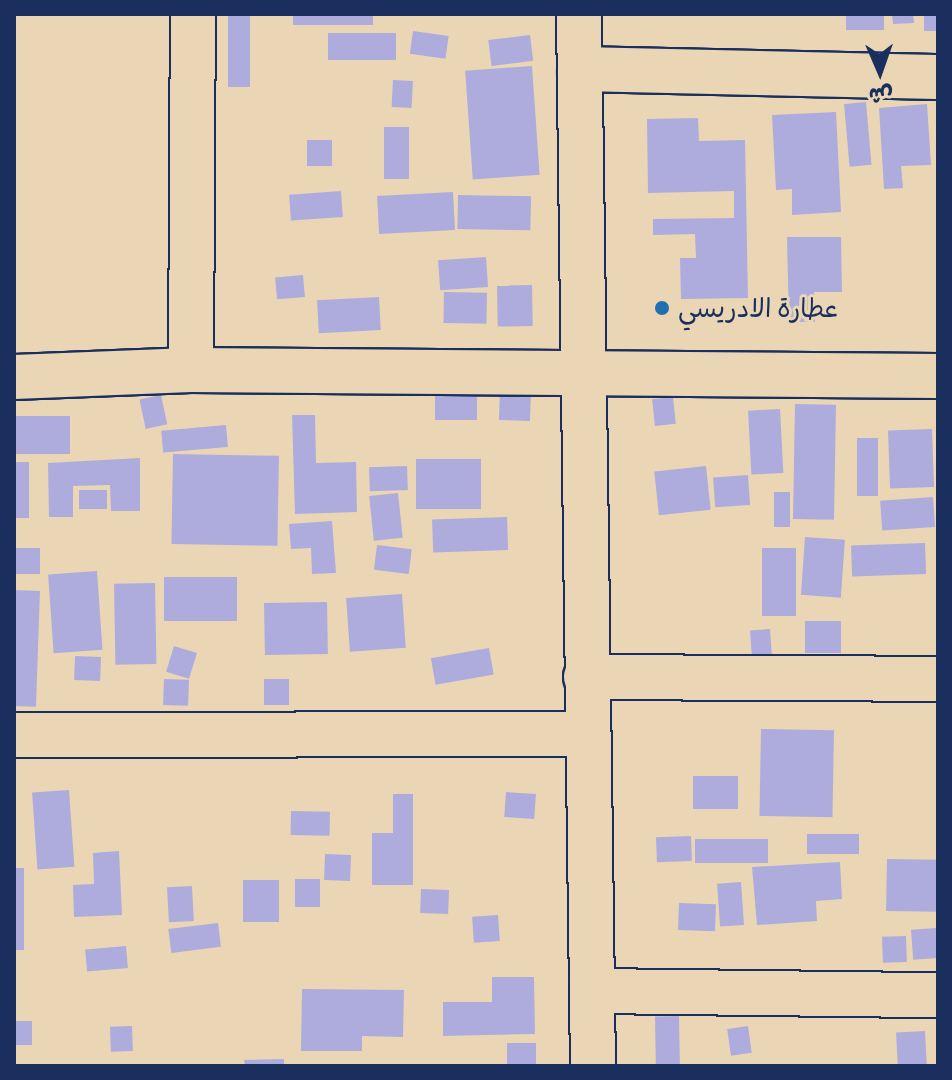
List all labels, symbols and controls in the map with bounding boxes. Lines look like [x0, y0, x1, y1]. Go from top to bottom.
north arrow [840, 32, 920, 112]
text: ش [868, 81, 893, 111]
place label: عطارة الادريسي [678, 292, 838, 324]
marker: عطارة الادريسي [653, 299, 671, 317]

